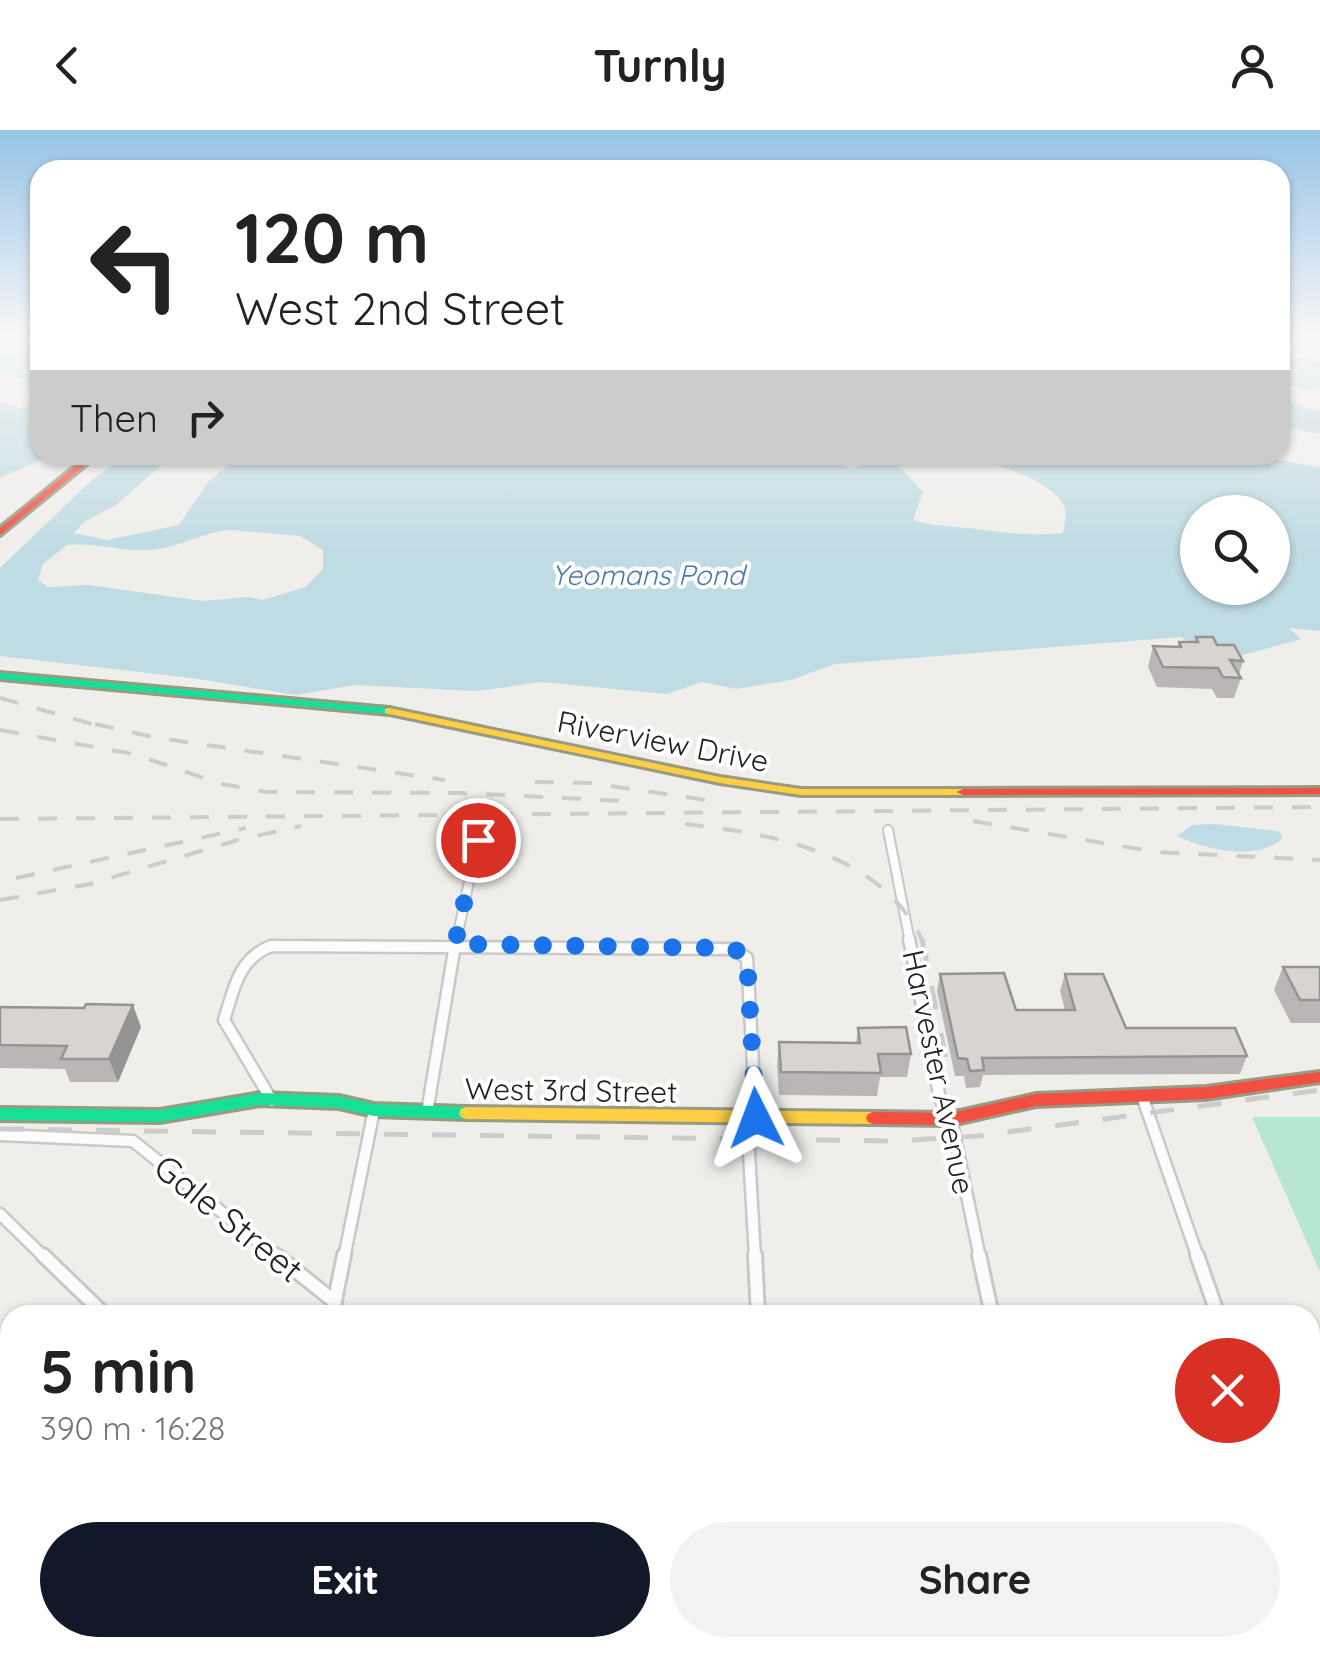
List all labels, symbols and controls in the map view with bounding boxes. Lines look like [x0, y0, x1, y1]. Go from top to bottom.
text: Turnly [593, 37, 727, 93]
icon: back [40, 38, 95, 93]
icon: person [1225, 38, 1280, 93]
text: 120 m [235, 193, 429, 281]
icon: left [70, 200, 200, 330]
text: West 2nd Street [235, 280, 565, 336]
icon: right [178, 390, 233, 445]
text: Then [70, 394, 158, 442]
map controls [1180, 495, 1290, 605]
button: search [1180, 495, 1290, 605]
water label: Yeomans Pond [551, 557, 748, 592]
street label: Riverview Drive [554, 702, 772, 780]
pin [436, 798, 521, 883]
icon: arrive [451, 813, 506, 868]
street label: Harvester Avenue [895, 946, 983, 1198]
position arrow [704, 1066, 808, 1170]
street label: West 3rd Street [464, 1069, 678, 1111]
street label: Gale Street [146, 1145, 312, 1291]
text: 5 min [40, 1333, 197, 1408]
button: close [1175, 1338, 1280, 1443]
text: 390 m · 16:28 [40, 1408, 225, 1448]
button: Exit [40, 1522, 650, 1637]
button: Share [670, 1522, 1280, 1637]

